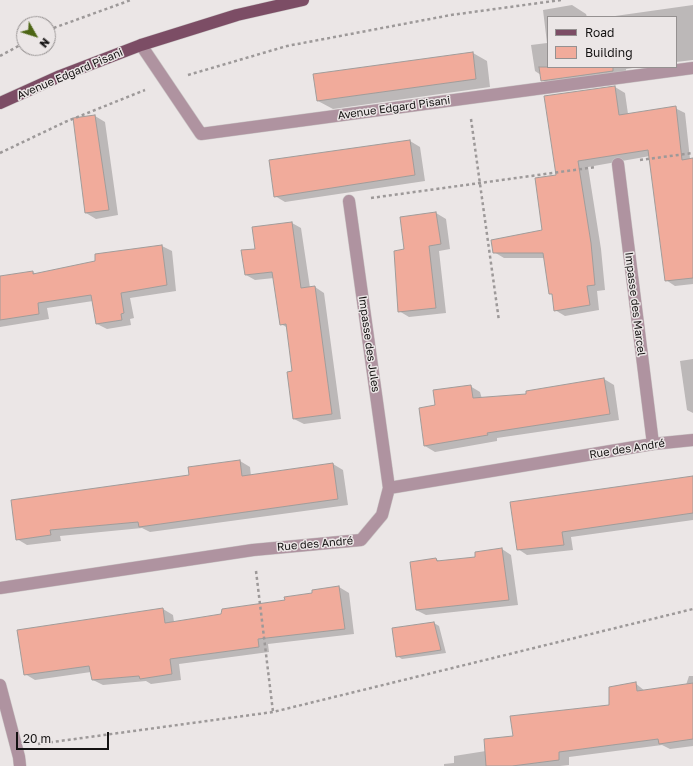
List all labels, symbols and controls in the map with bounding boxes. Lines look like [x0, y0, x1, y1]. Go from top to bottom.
north arrow [16, 16, 56, 56]
legend [547, 16, 677, 68]
text: Road [585, 25, 614, 40]
text: N [37, 36, 53, 51]
text: Building [585, 45, 633, 60]
street label: Avenue Edgard Pisani [15, 46, 125, 102]
street label: Avenue Edgard Pisani [337, 94, 451, 122]
street label: Impasse des Marcel [622, 251, 648, 357]
street label: Impasse des Jules [356, 295, 382, 393]
street label: Rue des André [588, 437, 666, 461]
street label: Rue des André [276, 534, 354, 554]
scale bar [18, 724, 111, 750]
text: 20 m [23, 731, 51, 746]

